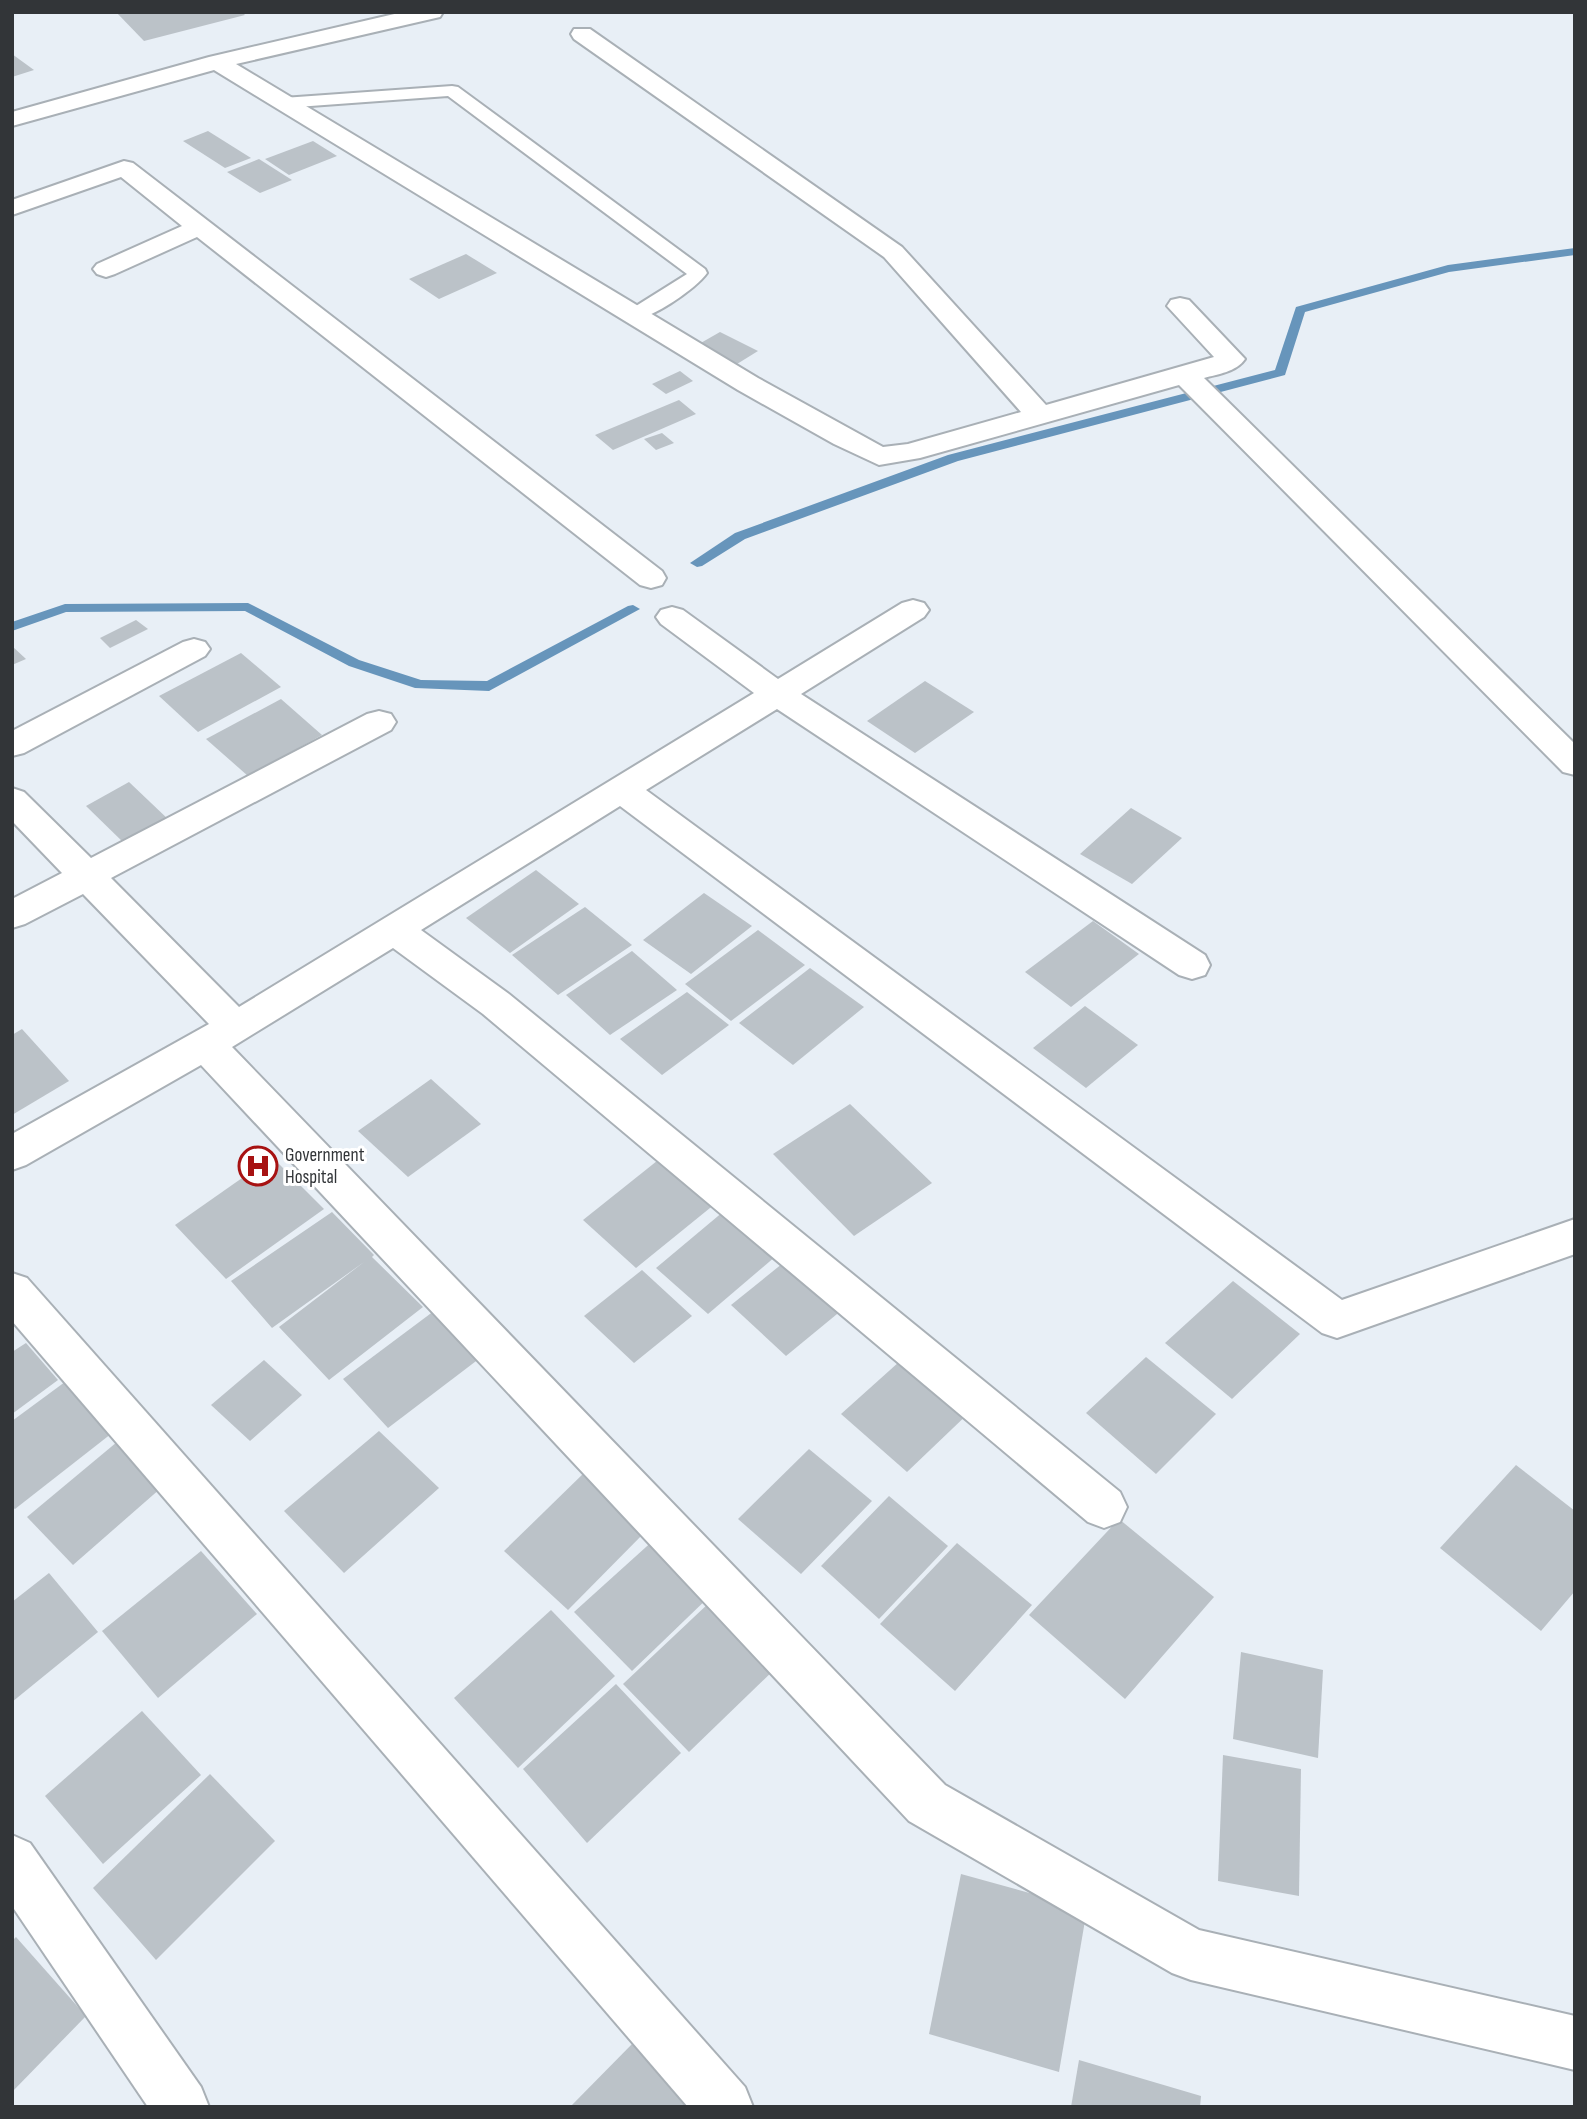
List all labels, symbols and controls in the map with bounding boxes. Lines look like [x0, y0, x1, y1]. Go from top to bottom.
place label: Government Hospital [285, 1144, 365, 1189]
hospital icon: Government Hospital [237, 1145, 279, 1187]

